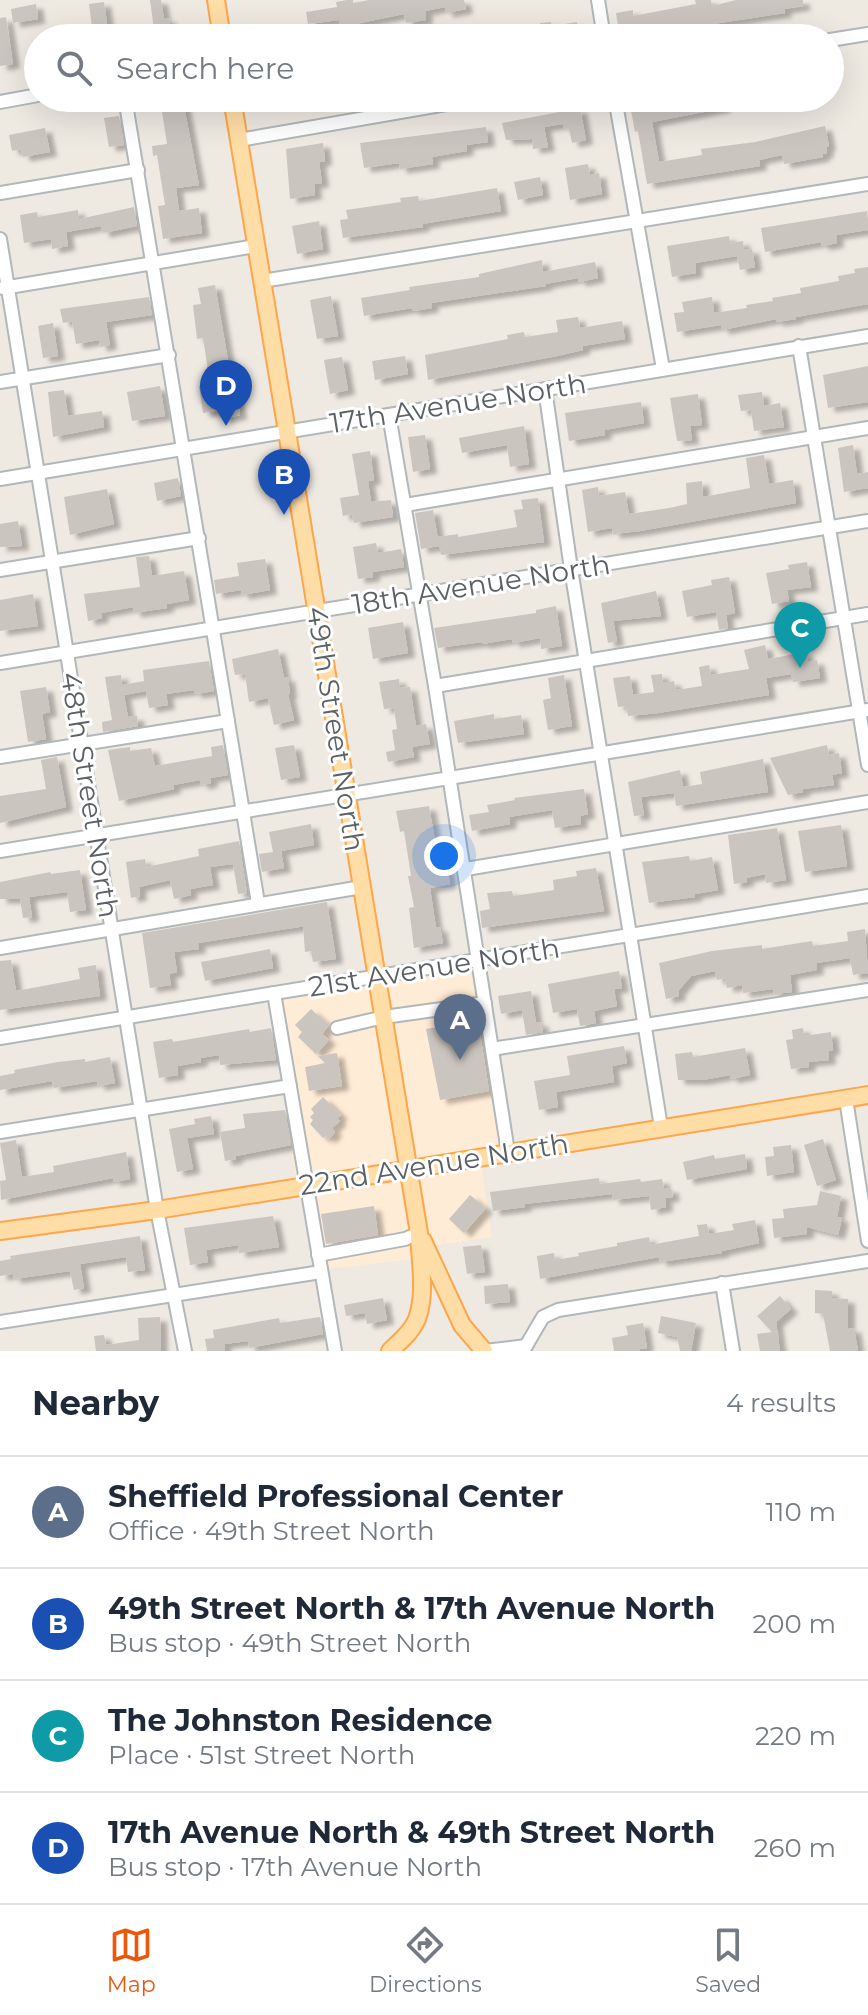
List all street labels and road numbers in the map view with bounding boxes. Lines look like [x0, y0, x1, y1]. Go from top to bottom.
street label: 17th Avenue North [327, 366, 589, 440]
street label: 18th Avenue North [350, 547, 612, 621]
street label: 49th Street North [300, 604, 372, 854]
street label: 48th Street North [54, 670, 126, 920]
street label: 21st Avenue North [306, 930, 562, 1004]
street label: 22nd Avenue North [297, 1126, 571, 1202]

